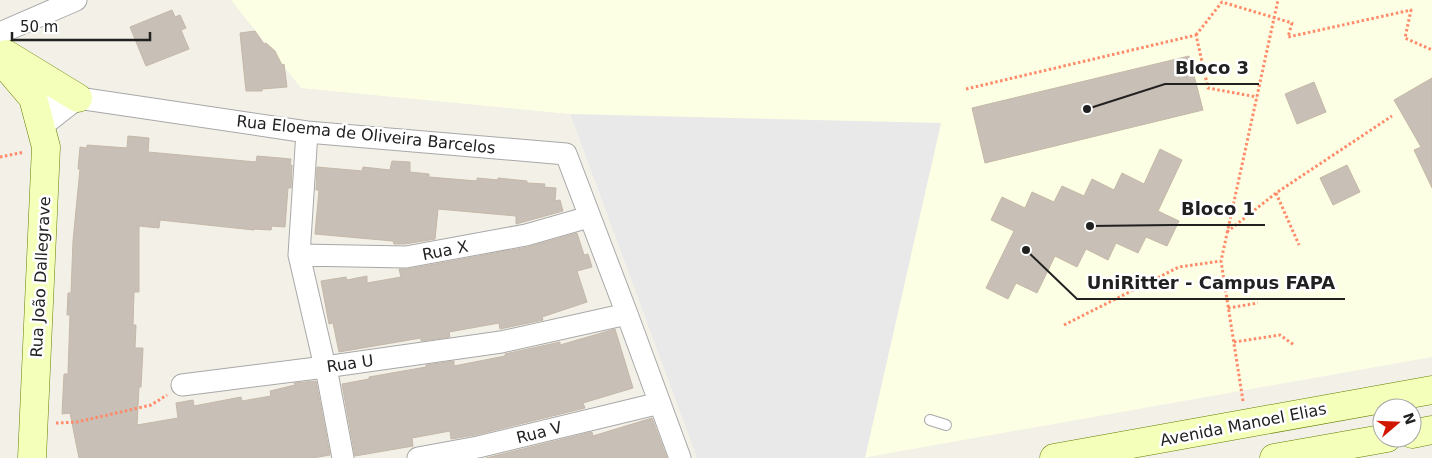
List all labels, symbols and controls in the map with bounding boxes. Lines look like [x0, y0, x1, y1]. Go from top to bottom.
scale bar [12, 10, 150, 42]
text: 50 m [20, 18, 58, 36]
callout: Bloco 3 [1165, 51, 1259, 84]
text: Bloco 3 [1175, 57, 1249, 78]
street label: Rua Eloema de Oliveira Barcelos [236, 111, 496, 158]
callout: Bloco 1 [1171, 192, 1265, 225]
street label: Rua João Dallegrave [27, 196, 54, 358]
text: Bloco 1 [1181, 198, 1255, 219]
street label: Rua X [421, 237, 470, 264]
callout: UniRitter - Campus FAPA [1077, 266, 1345, 299]
text: UniRitter - Campus FAPA [1087, 272, 1335, 293]
street label: Rua U [325, 351, 375, 376]
north arrow [1372, 398, 1422, 448]
street label: Avenida Manoel Elias [1158, 399, 1328, 450]
text: N [1400, 411, 1419, 427]
street label: Rua V [514, 418, 564, 447]

